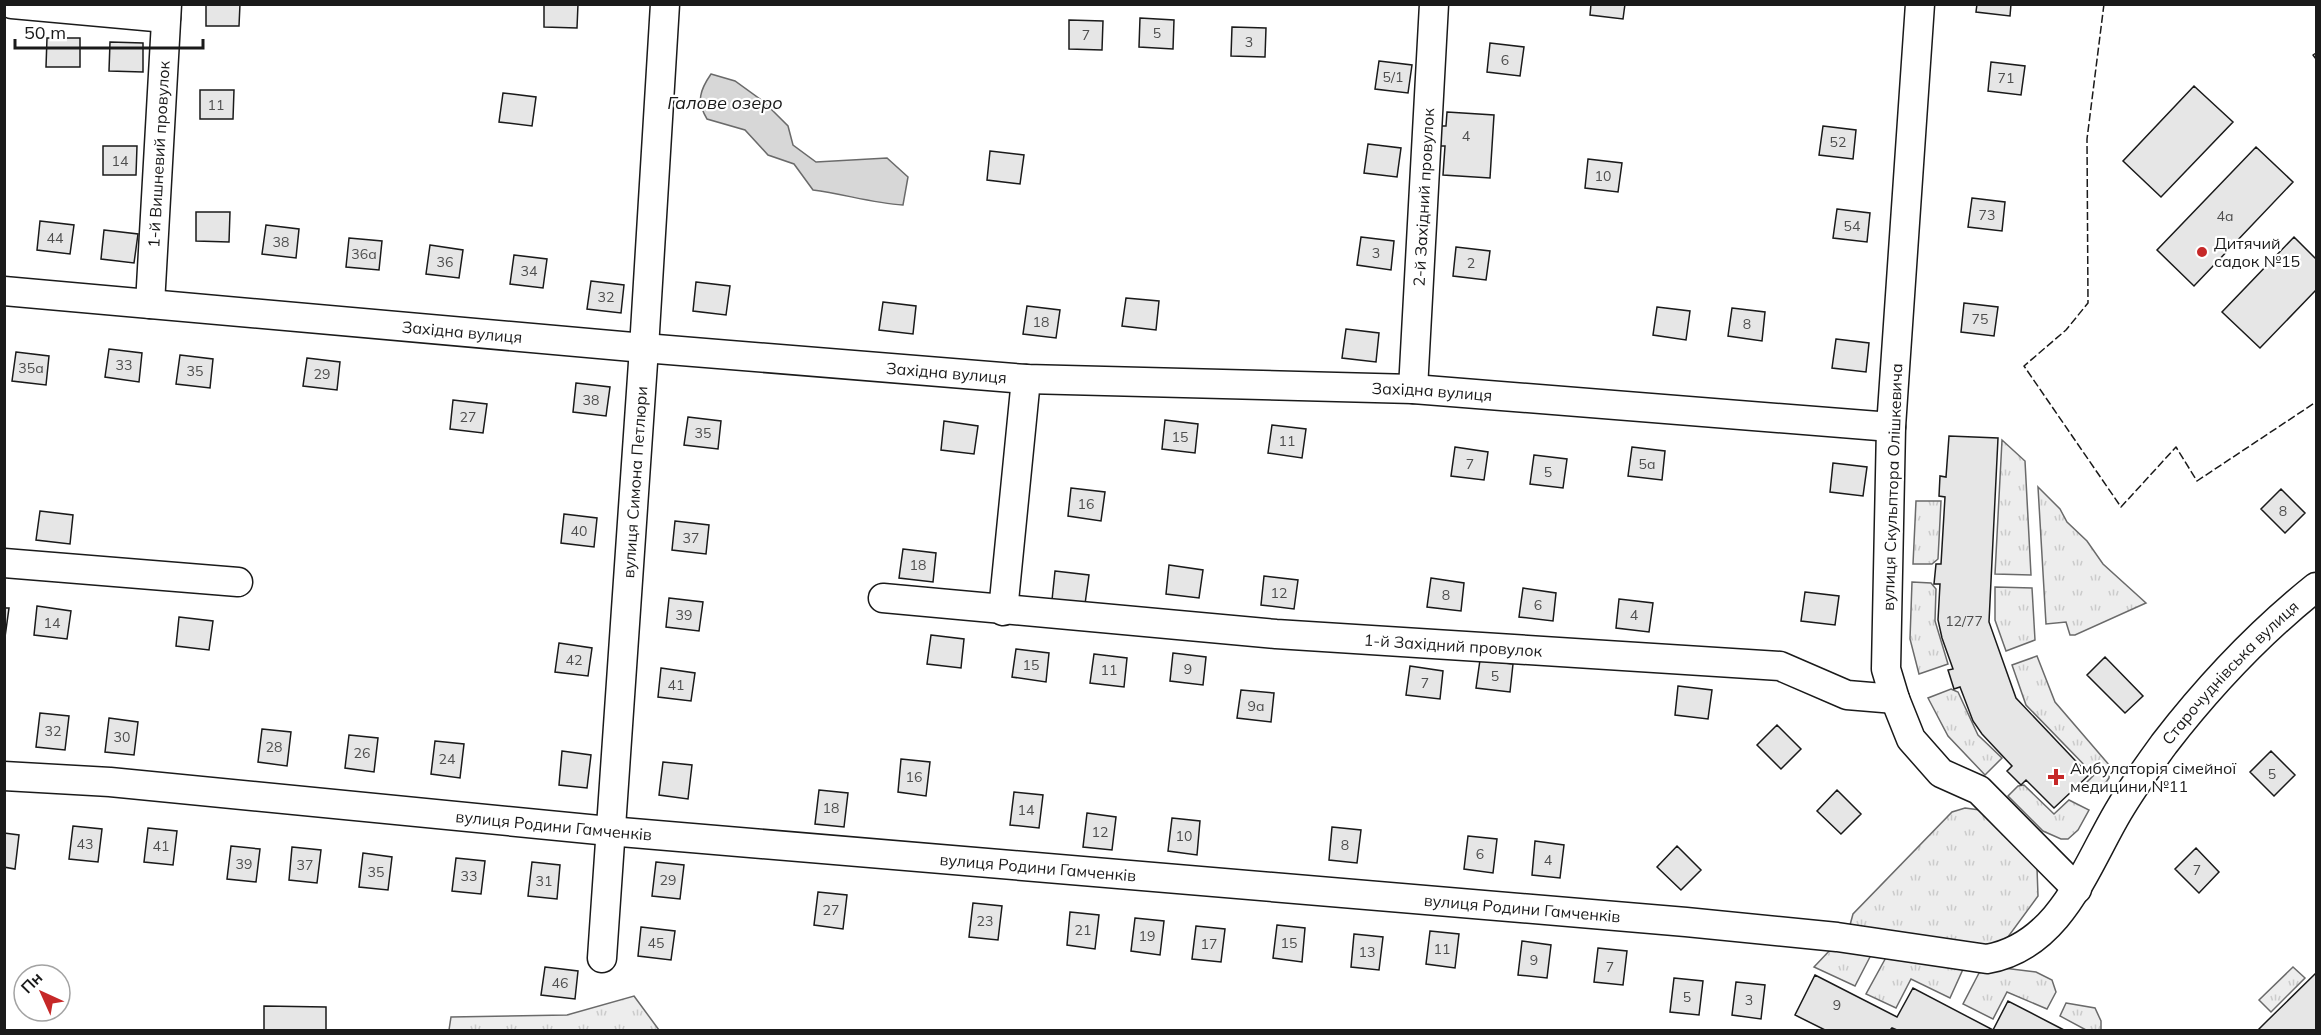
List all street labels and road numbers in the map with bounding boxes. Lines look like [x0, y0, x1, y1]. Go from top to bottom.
street label: 1-й Вишневий провулок [143, 60, 174, 248]
street label: 2-й Західний провулок [1409, 107, 1438, 287]
street label: Західна вулиця [401, 316, 523, 347]
street label: Західна вулиця [885, 358, 1007, 387]
street label: вулиця Скульптора Олішкевича [1878, 363, 1906, 611]
street label: Західна вулиця [1371, 378, 1493, 405]
street label: вулиця Симона Петлюри [618, 385, 651, 579]
street label: Старочуднівська вулиця [2157, 596, 2303, 749]
street label: 1-й Західний провулок [1363, 630, 1543, 661]
street label: вулиця Родини Гамченків [455, 806, 653, 845]
street label: вулиця Родини Гамченків [939, 849, 1137, 886]
street label: вулиця Родини Гамченків [1423, 890, 1621, 926]

